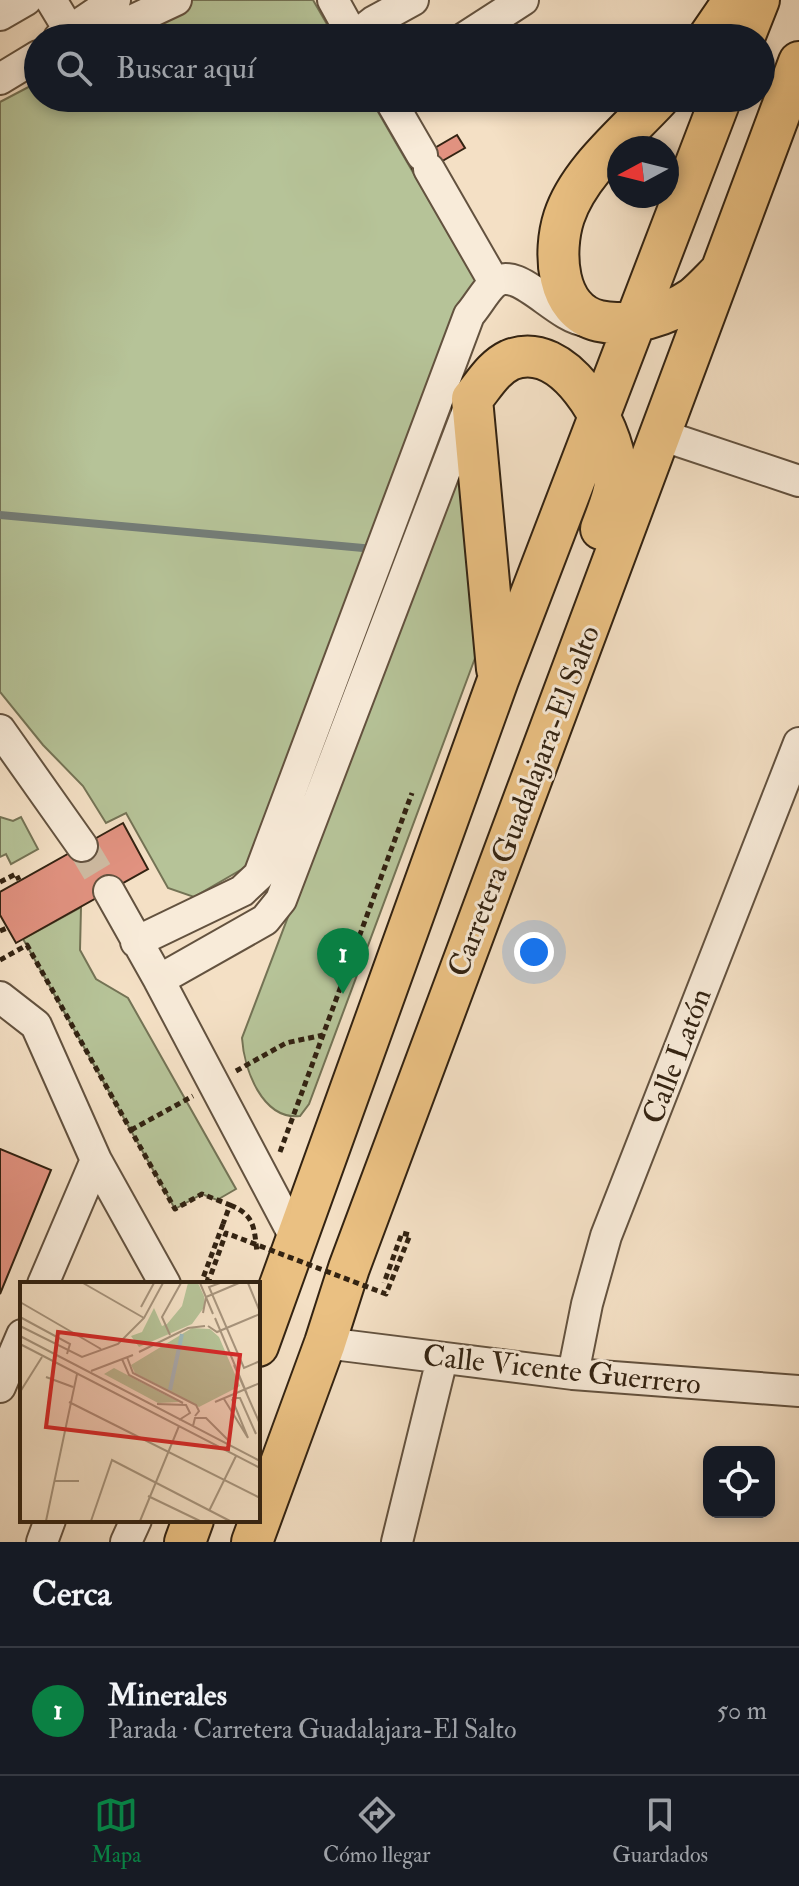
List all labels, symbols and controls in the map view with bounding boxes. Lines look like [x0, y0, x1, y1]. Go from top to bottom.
search box [24, 24, 775, 112]
icon: search [52, 46, 96, 90]
text: Buscar aquí [116, 50, 255, 87]
north arrow [607, 136, 679, 208]
street label: Carretera Guadalajara-El Salto [440, 620, 608, 982]
pin: 1 [317, 928, 369, 994]
your location [514, 932, 554, 972]
street label: Calle Latón [634, 983, 720, 1129]
inset map [20, 1282, 260, 1522]
street label: Calle Vicente Guerrero [421, 1337, 703, 1403]
map controls [703, 1446, 775, 1518]
button: locate [703, 1446, 775, 1518]
text: Cerca [32, 1573, 111, 1616]
text: Minerales [108, 1677, 227, 1714]
text: 1 [53, 1695, 63, 1727]
text: 50 m [717, 1695, 767, 1727]
text: Parada · Carretera Guadalajara-El Salto [108, 1714, 516, 1746]
tab: Mapa [91, 1793, 141, 1869]
tab: Cómo llegar [323, 1793, 430, 1869]
tab: Guardados [612, 1793, 708, 1869]

